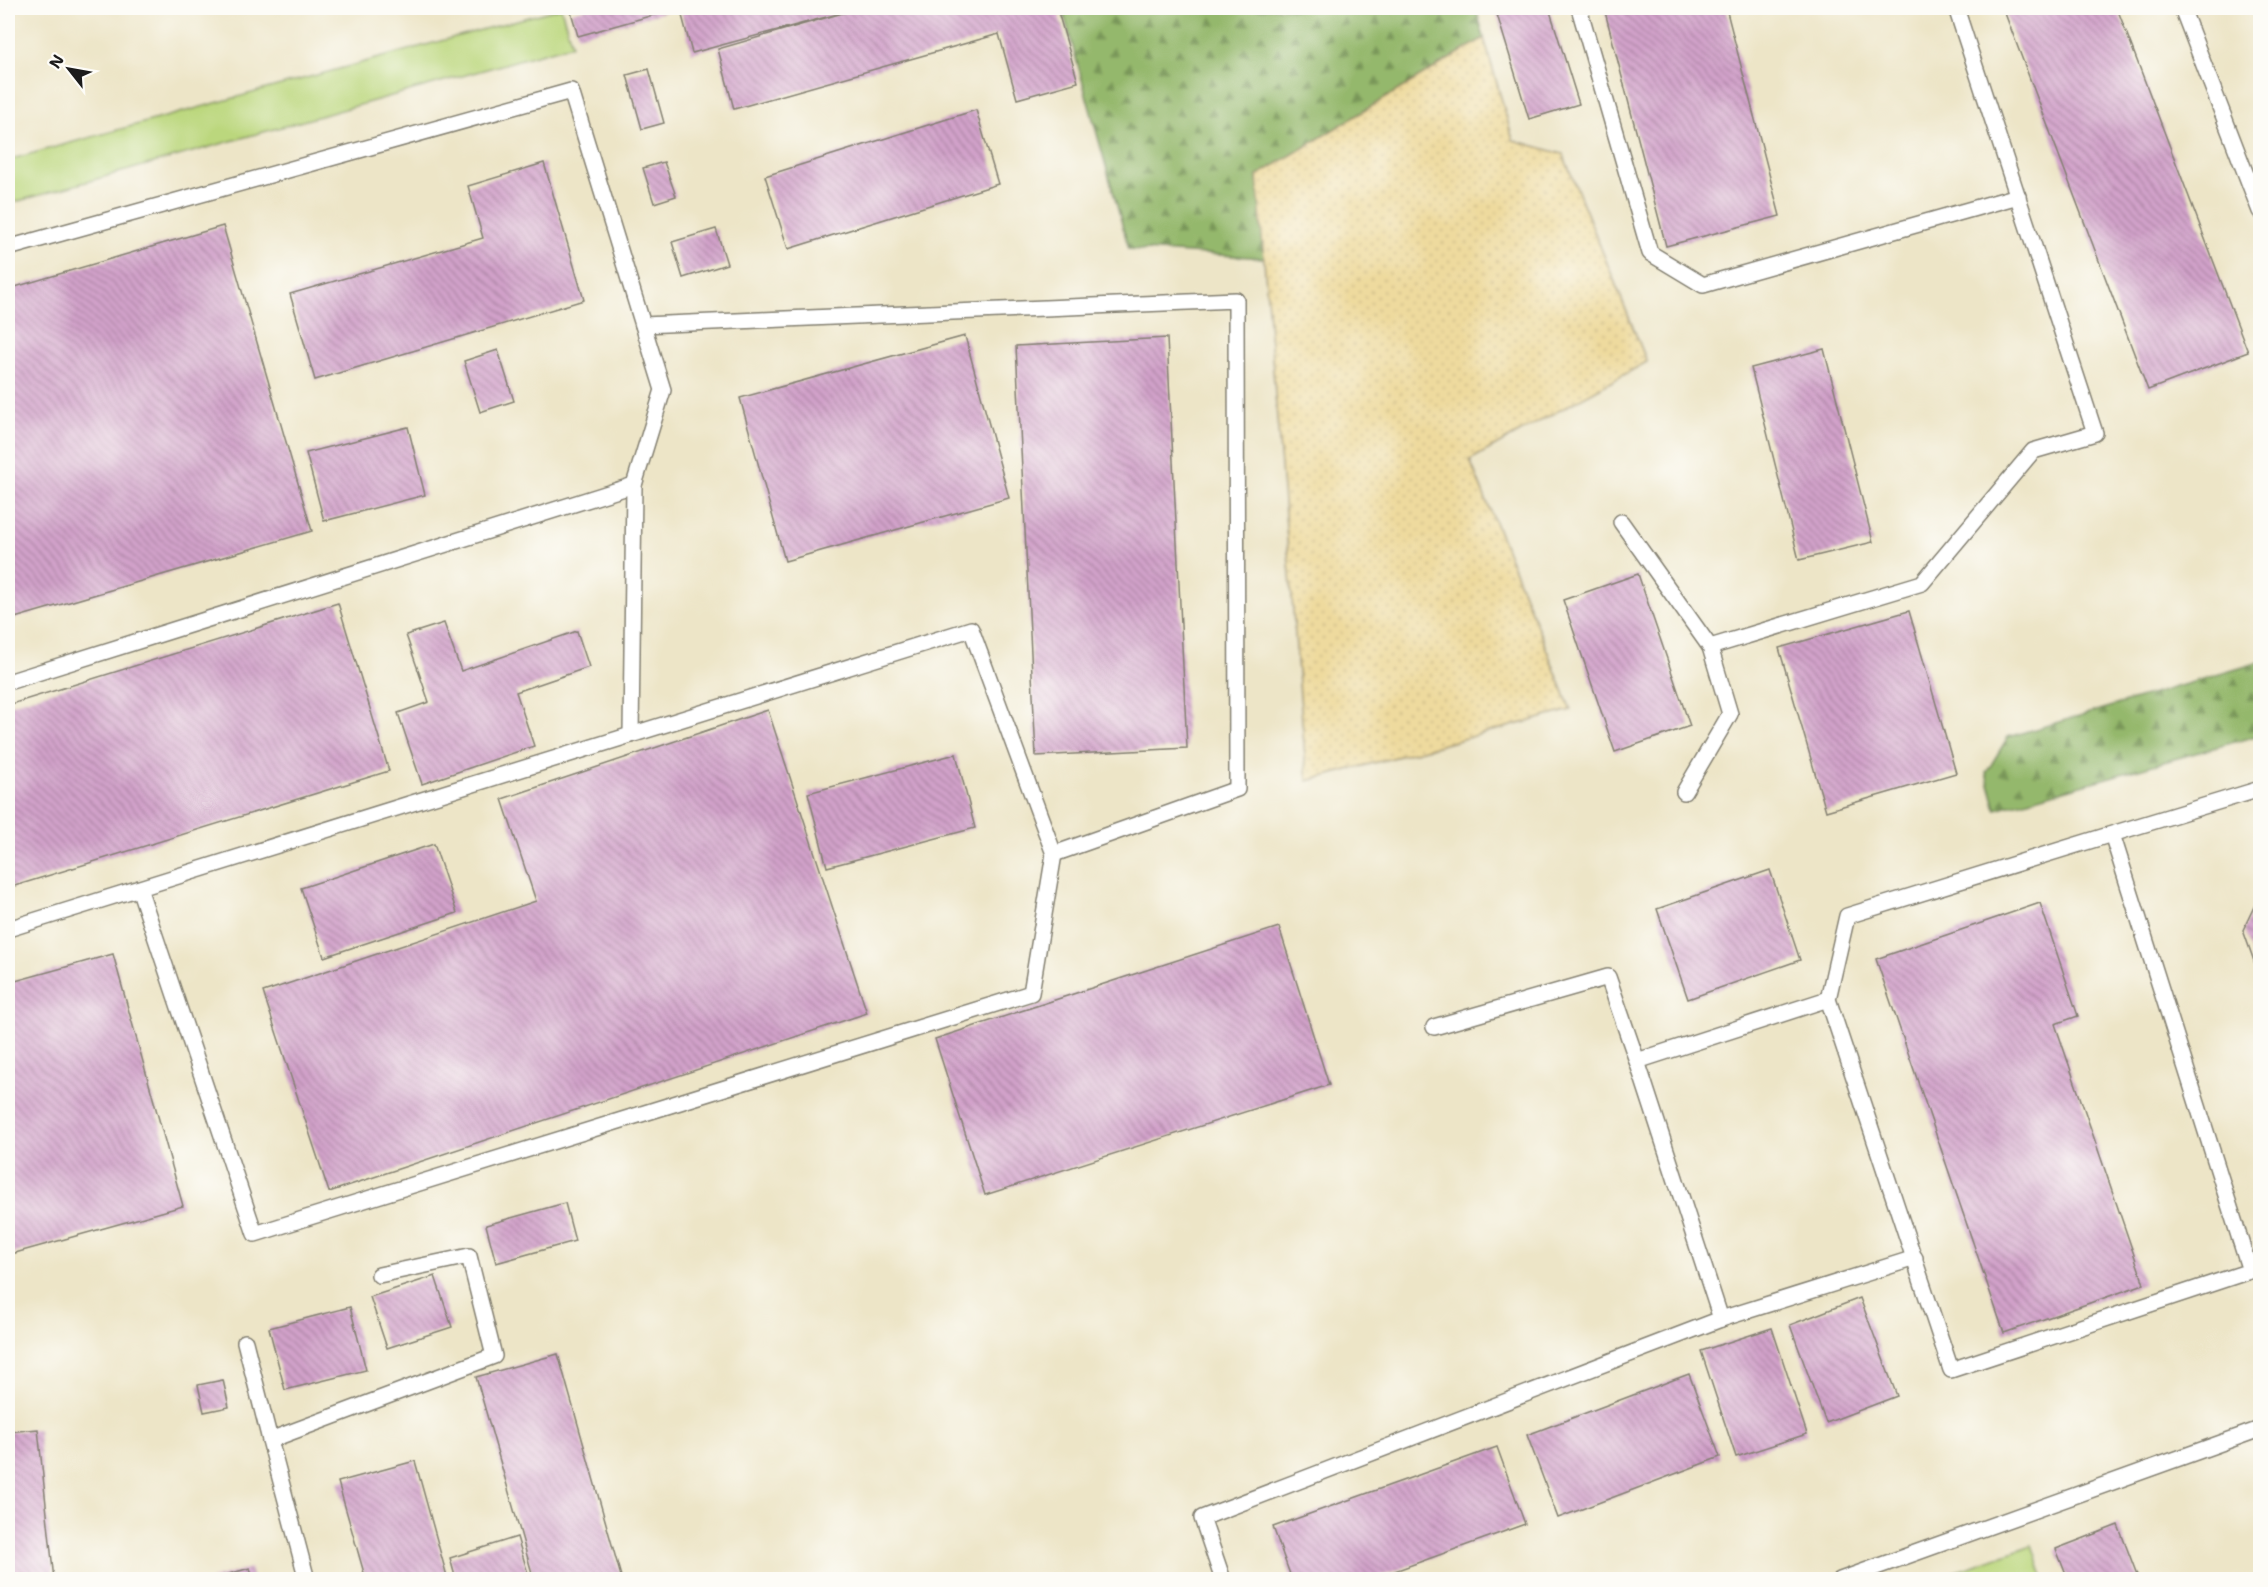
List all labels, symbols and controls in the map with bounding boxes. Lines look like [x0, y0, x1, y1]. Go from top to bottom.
north arrow [39, 39, 99, 99]
text: N [44, 51, 69, 72]

